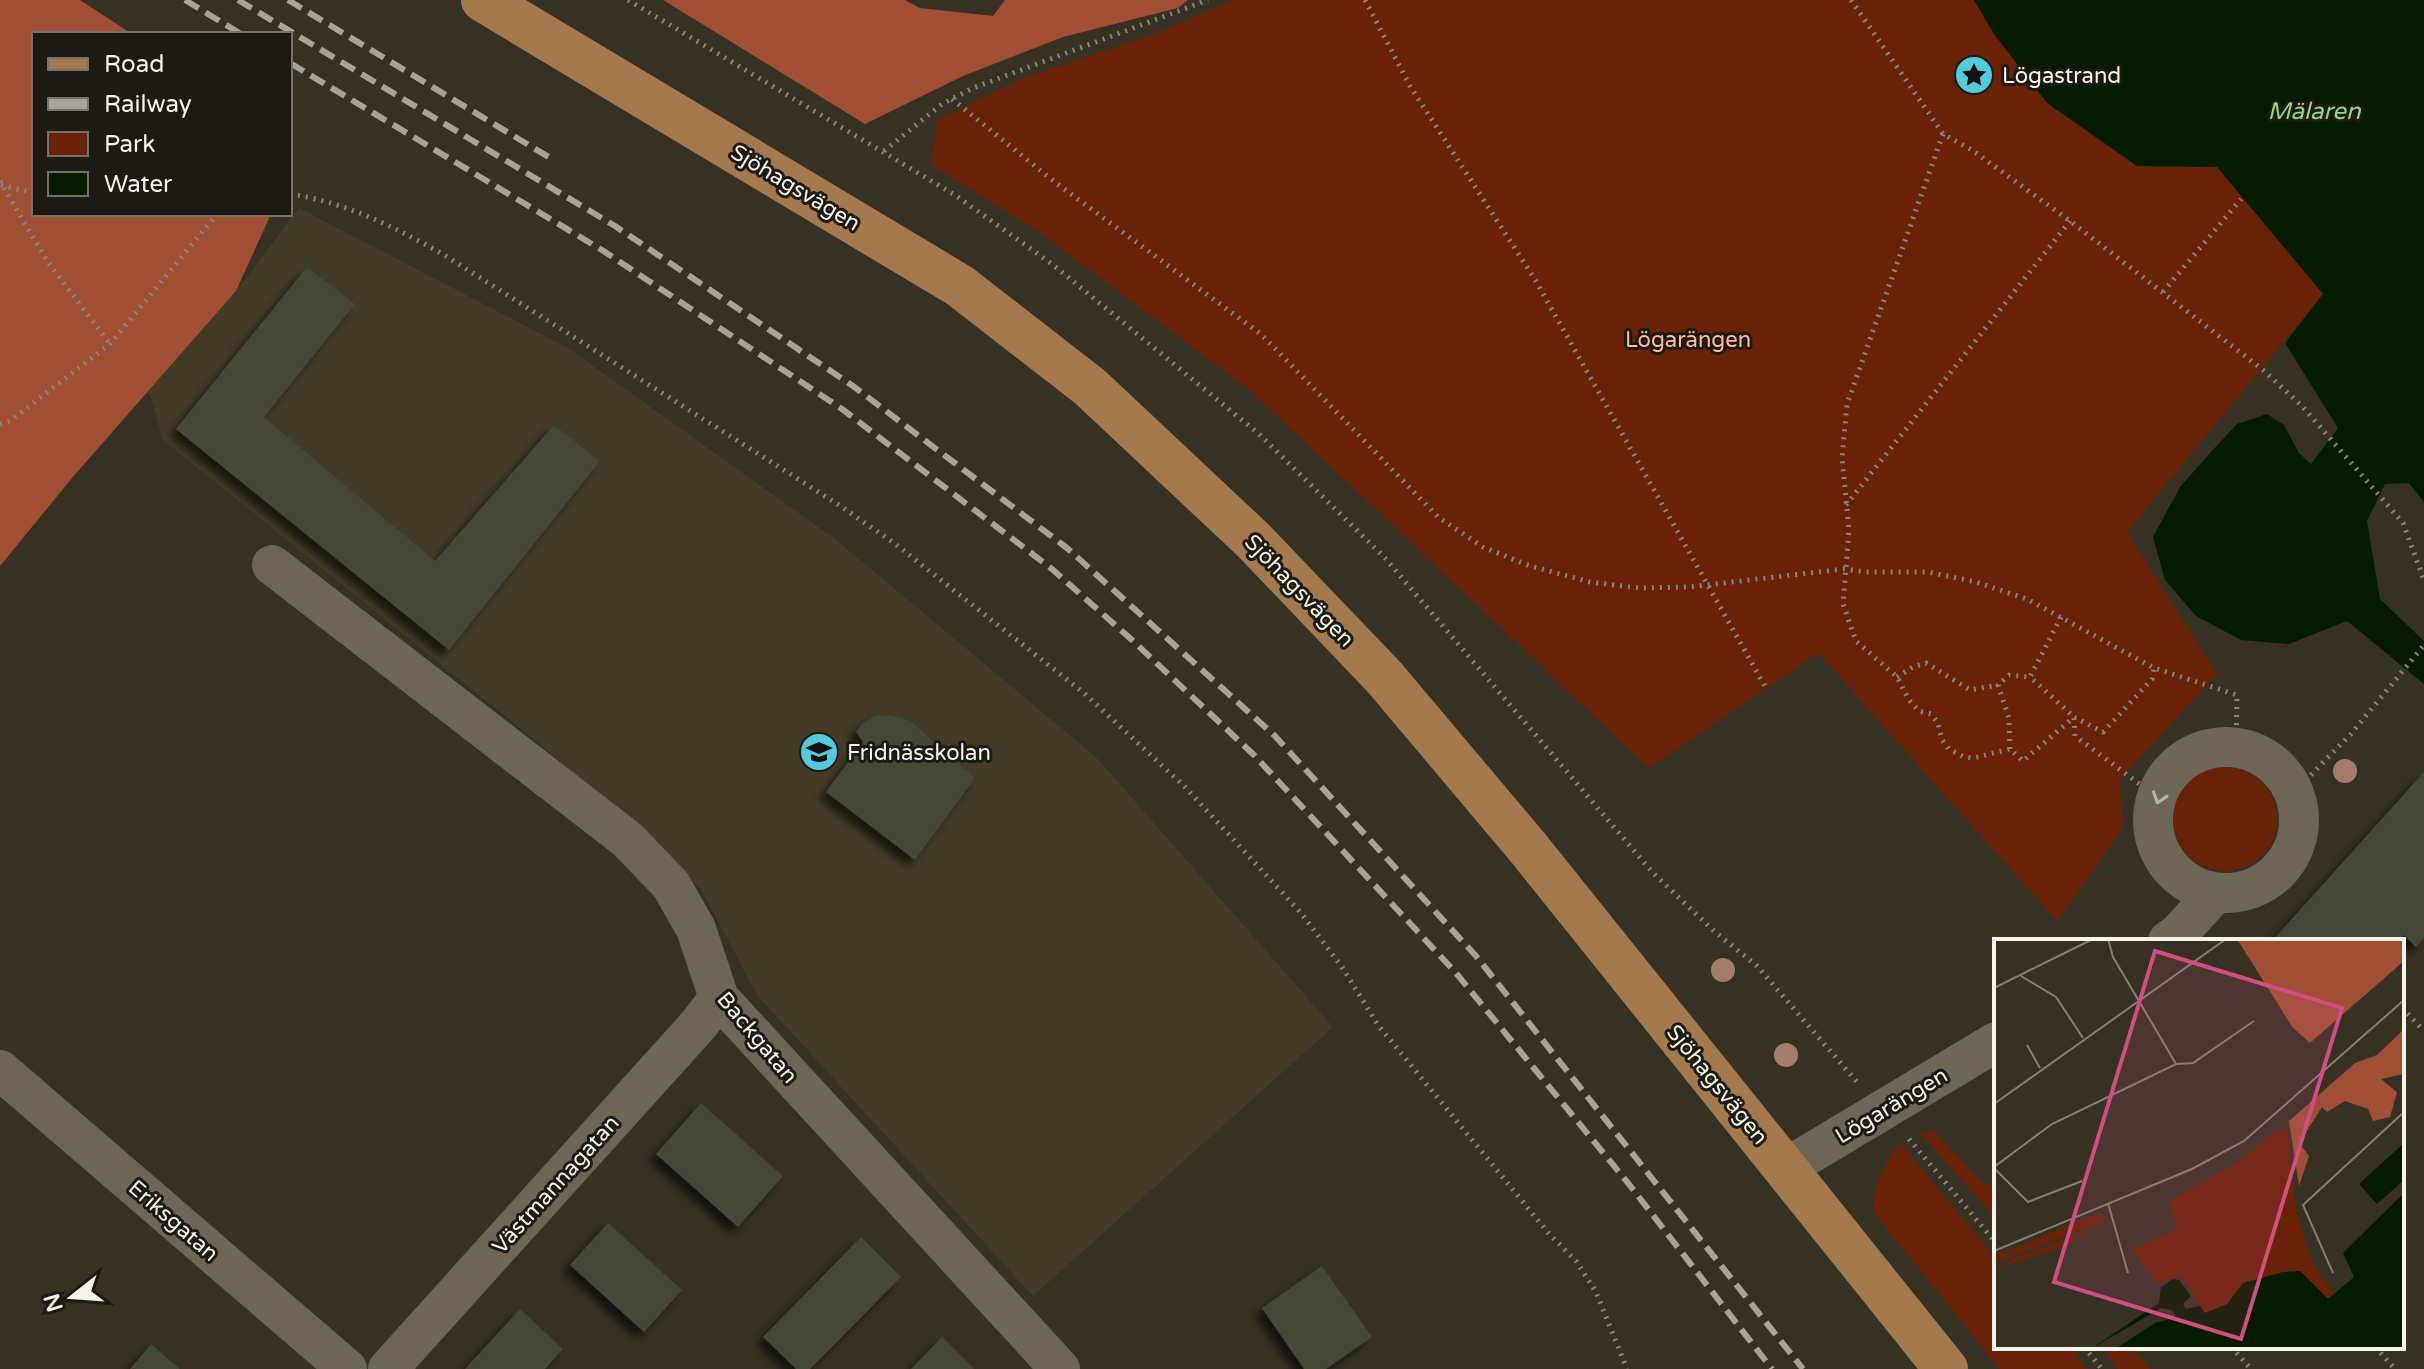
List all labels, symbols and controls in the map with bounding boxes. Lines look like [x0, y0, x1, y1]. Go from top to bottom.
legend [32, 32, 292, 216]
text: Road [104, 50, 164, 79]
place icon: Lögastrand [1953, 54, 1995, 96]
place label: Lögastrand [2002, 63, 2121, 89]
text: Railway [104, 90, 192, 119]
water label: Mälaren [2267, 97, 2362, 126]
text: Park [104, 130, 155, 159]
street label: Sjöhagsvägen [726, 139, 865, 237]
text: Water [104, 170, 173, 199]
park label: Lögarängen [1625, 327, 1751, 353]
street label: Sjöhagsvägen [1239, 529, 1359, 652]
school or university icon: Fridnässkolan [798, 731, 840, 773]
place label: Fridnässkolan [847, 740, 991, 766]
one-way arrow [2152, 791, 2168, 804]
inset map [1994, 939, 2404, 1349]
street label: Backgatan [712, 987, 803, 1089]
street label: Sjöhagsvägen [1661, 1020, 1773, 1150]
street label: Lögarängen [1831, 1062, 1952, 1150]
street label: Västmannagatan [487, 1110, 625, 1259]
street label: Eriksgatan [123, 1175, 224, 1267]
north arrow [32, 1257, 112, 1337]
text: N [39, 1290, 69, 1315]

